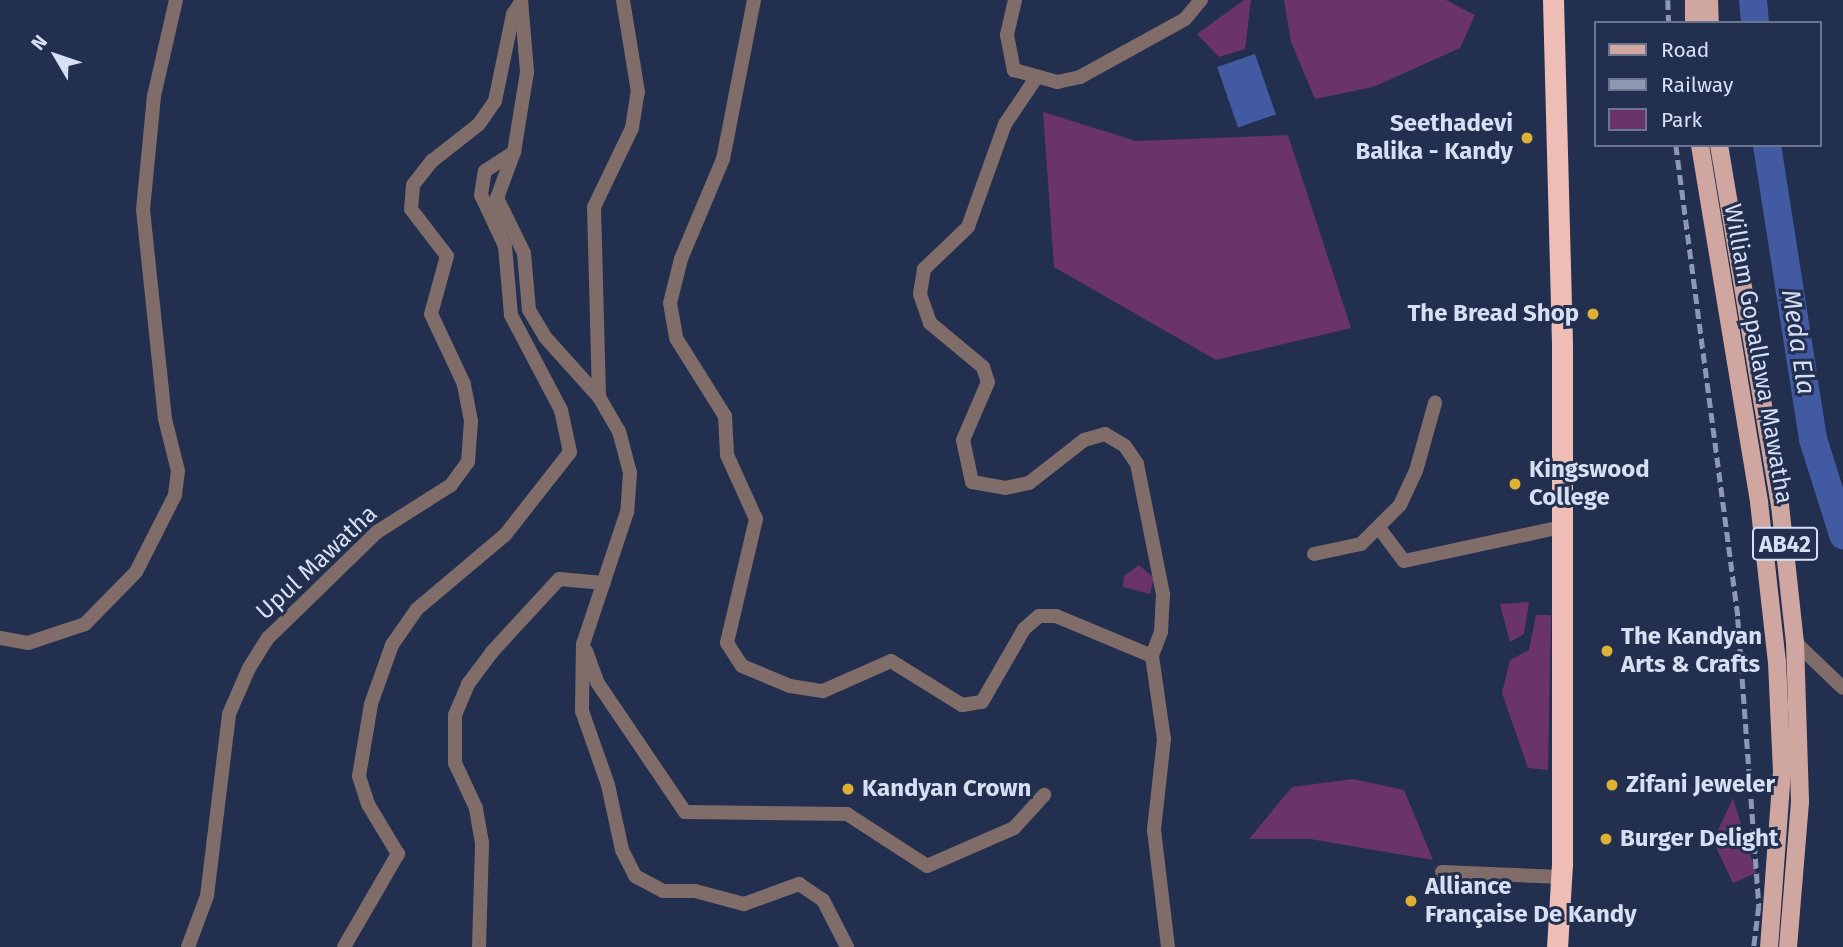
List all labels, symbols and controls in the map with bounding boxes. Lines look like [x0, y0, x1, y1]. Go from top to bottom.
north arrow [21, 21, 91, 91]
legend [1594, 21, 1822, 147]
text: N [26, 30, 52, 55]
text: Road [1661, 37, 1709, 63]
text: Railway [1661, 72, 1733, 98]
text: Park [1661, 107, 1702, 133]
place label: Seethadevi Balika - Kandy [1355, 110, 1513, 166]
marker: Seethadevi Balika - Kandy [1519, 130, 1535, 146]
street label: William Gopallawa Mawatha [1717, 202, 1799, 506]
water label: Meda Ela [1774, 287, 1822, 397]
place label: The Bread Shop [1407, 300, 1579, 328]
marker: The Bread Shop [1585, 306, 1601, 322]
place label: Kingswood College [1529, 456, 1650, 512]
marker: Kingswood College [1507, 476, 1523, 492]
street label: Upul Mawatha [251, 500, 383, 626]
road number: AB42 [1752, 524, 1818, 564]
place label: The Kandyan Arts & Crafts [1621, 623, 1762, 679]
marker: The Kandyan Arts & Crafts [1599, 643, 1615, 659]
place label: Zifani Jeweler [1626, 771, 1775, 799]
place label: Kandyan Crown [862, 775, 1031, 803]
marker: Zifani Jeweler [1604, 777, 1620, 793]
marker: Kandyan Crown [840, 781, 856, 797]
place label: Burger Delight [1620, 825, 1778, 853]
marker: Burger Delight [1598, 831, 1614, 847]
place label: Alliance Française De Kandy [1425, 873, 1637, 929]
marker: Alliance Française De Kandy [1403, 893, 1419, 909]

